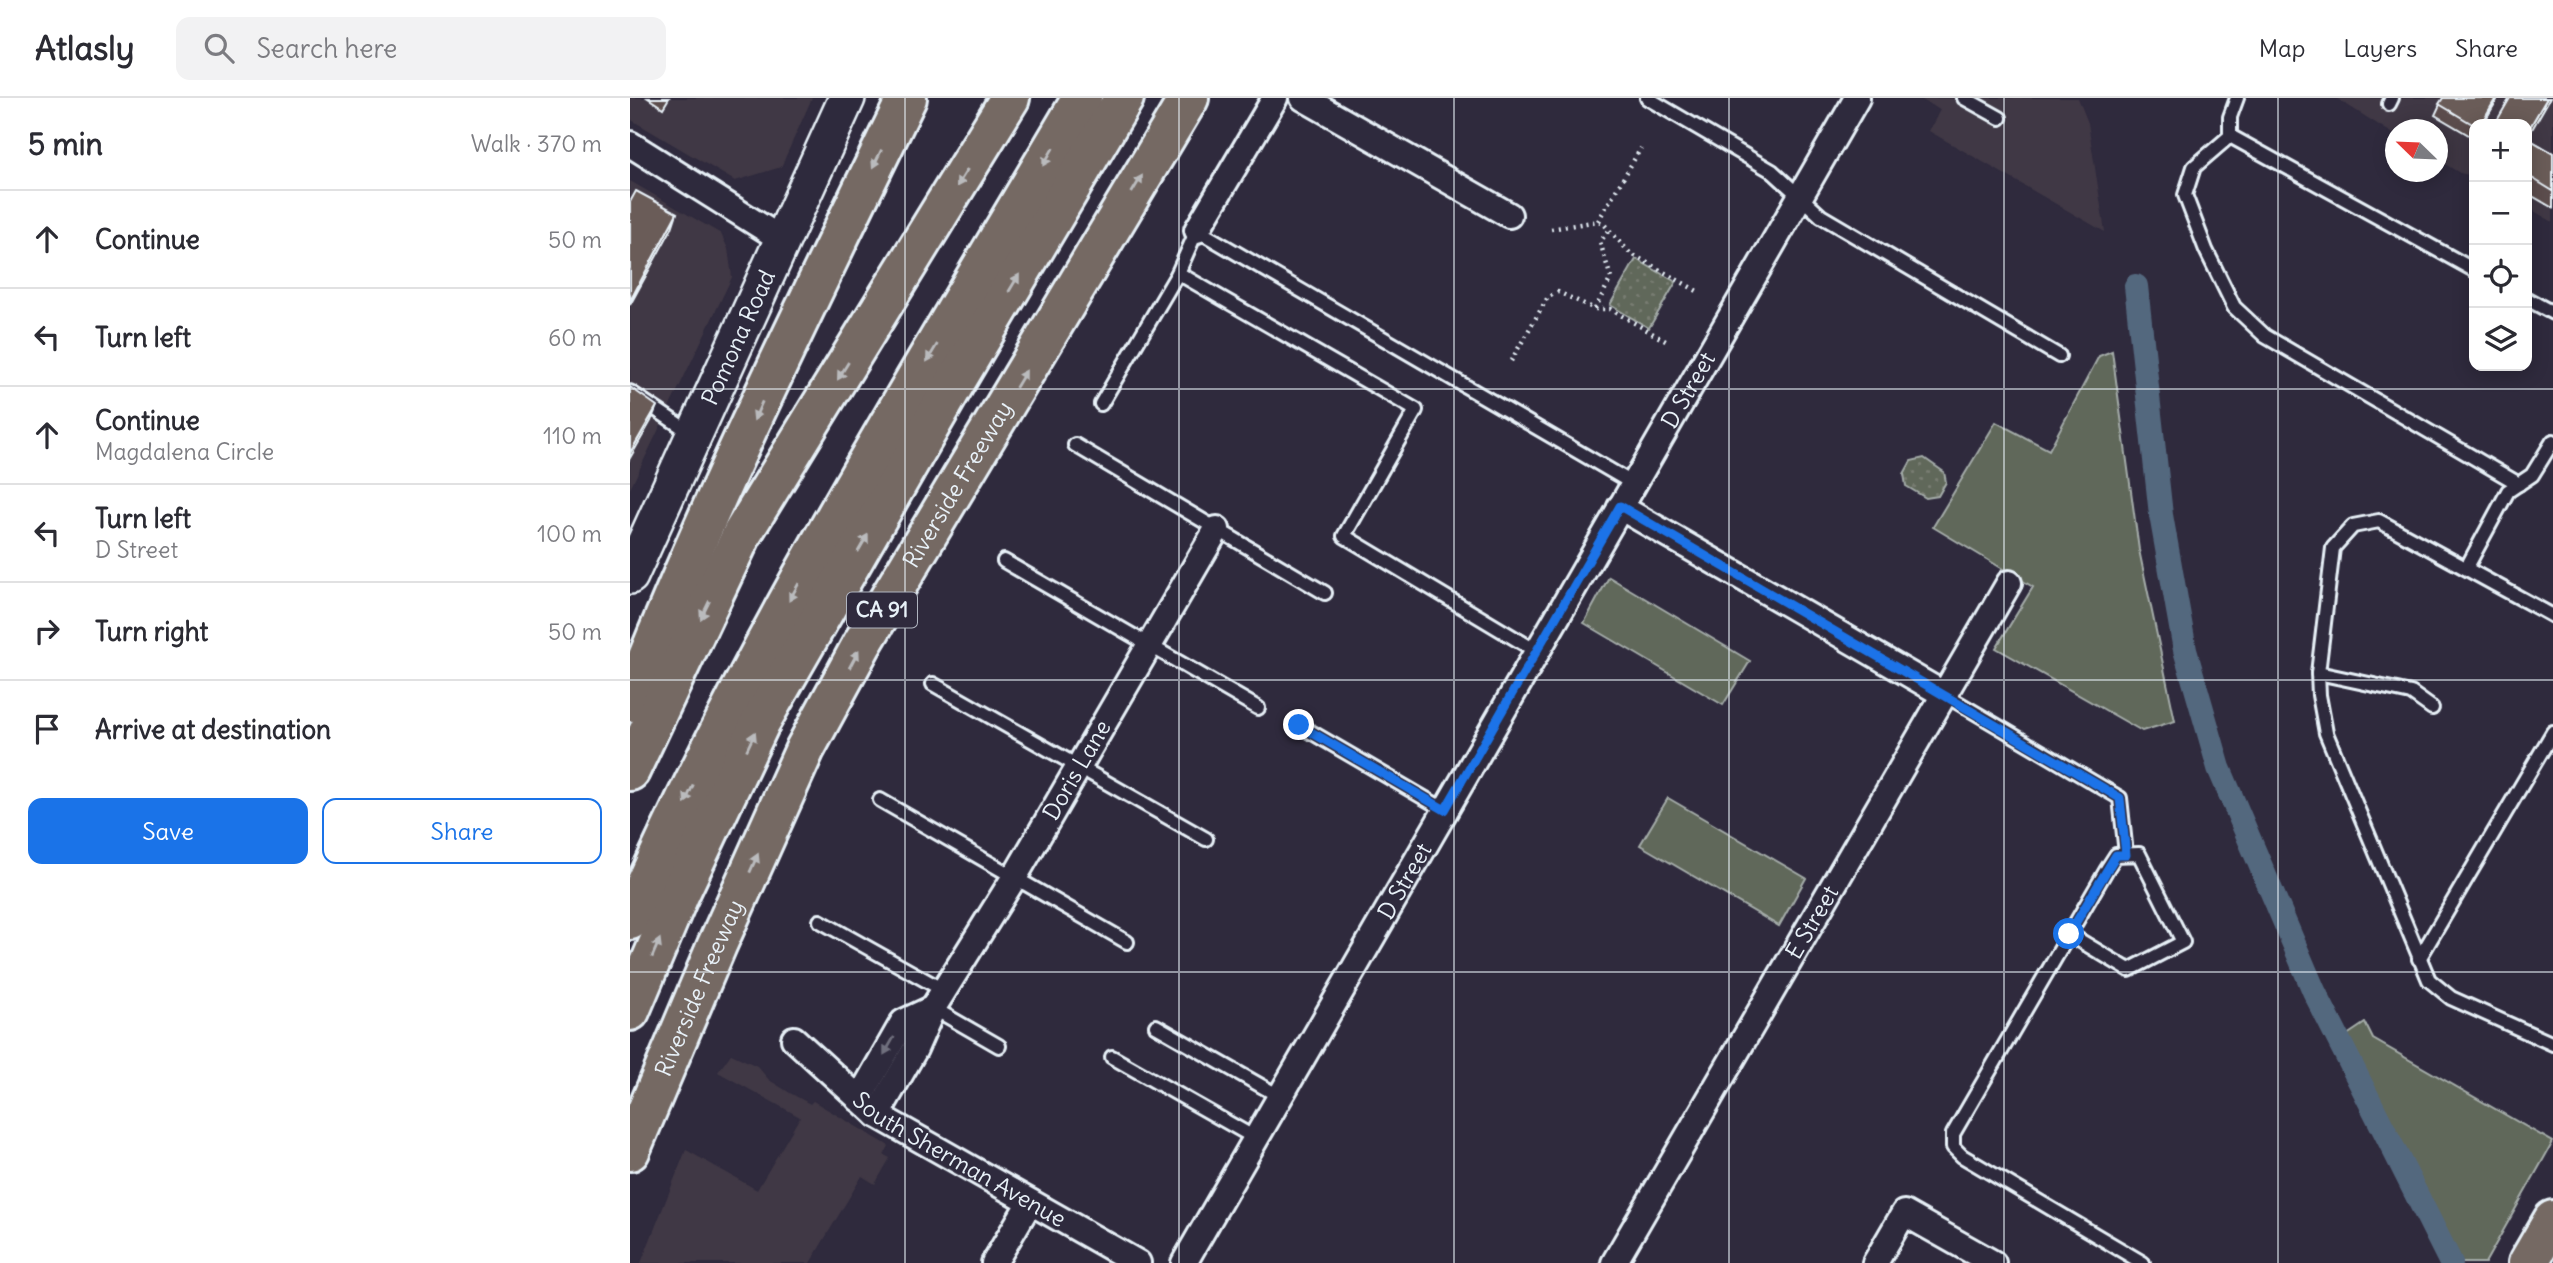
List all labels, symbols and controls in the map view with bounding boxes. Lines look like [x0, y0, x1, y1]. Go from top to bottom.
search box [176, 17, 666, 80]
text: Atlasly [35, 27, 134, 69]
icon: search [200, 29, 238, 67]
text: Search here [256, 32, 397, 65]
text: Map [2259, 33, 2305, 63]
text: Layers [2343, 33, 2417, 63]
text: Share [2455, 33, 2518, 63]
north arrow [2385, 119, 2448, 182]
map controls [2469, 119, 2532, 371]
button: + [2469, 119, 2532, 182]
text: 5 min [28, 125, 103, 163]
text: Walk · 370 m [471, 129, 602, 158]
one-way arrow [1042, 147, 1054, 166]
one-way arrow [872, 149, 883, 169]
one-way arrow [956, 168, 969, 187]
one-way arrow [1131, 174, 1144, 193]
button: − [2469, 182, 2532, 245]
icon: ahead [28, 220, 66, 258]
text: Continue [95, 223, 200, 256]
text: 50 m [548, 225, 602, 254]
button: locate [2469, 245, 2532, 308]
street label: Pomona Road [695, 265, 781, 409]
one-way arrow [1008, 273, 1021, 292]
button: layers [2469, 308, 2532, 371]
icon: left [28, 318, 66, 356]
text: Turn left [95, 321, 191, 354]
text: 60 m [548, 323, 602, 352]
one-way arrow [926, 343, 938, 362]
street label: D Street [1654, 346, 1721, 433]
one-way arrow [836, 362, 849, 381]
one-way arrow [1014, 370, 1027, 389]
street label: Riverside Freeway [896, 395, 1018, 573]
one-way arrow [752, 401, 764, 421]
text: Continue [95, 404, 200, 437]
icon: ahead [28, 416, 66, 454]
text: 110 m [543, 421, 602, 450]
text: Magdalena Circle [95, 437, 274, 466]
text: Turn left [95, 502, 191, 535]
icon: left [28, 514, 66, 552]
text: 100 m [537, 519, 602, 548]
one-way arrow [857, 534, 869, 553]
text: D Street [95, 535, 178, 564]
one-way arrow [788, 583, 800, 602]
road number: CA 91 [847, 592, 917, 628]
one-way arrow [699, 600, 710, 621]
icon: right [28, 612, 66, 650]
text: Turn right [95, 615, 208, 648]
text: 50 m [548, 617, 602, 646]
one-way arrow [848, 649, 860, 669]
route end [1283, 709, 1314, 740]
icon: arrive [28, 710, 66, 748]
text: Arrive at destination [95, 713, 331, 746]
street label: Doris Lane [1036, 715, 1117, 825]
one-way arrow [746, 731, 757, 751]
one-way arrow [683, 784, 695, 804]
button: Save [28, 798, 308, 864]
button: Share [322, 798, 602, 864]
street label: D Street [1371, 837, 1438, 924]
one-way arrow [748, 853, 760, 873]
street label: E Street [1779, 880, 1844, 964]
street label: Riverside Freeway [648, 895, 749, 1081]
route start [2053, 918, 2084, 949]
one-way arrow [651, 937, 662, 958]
one-way arrow [883, 1037, 895, 1056]
street label: South Sherman Avenue [847, 1085, 1071, 1233]

